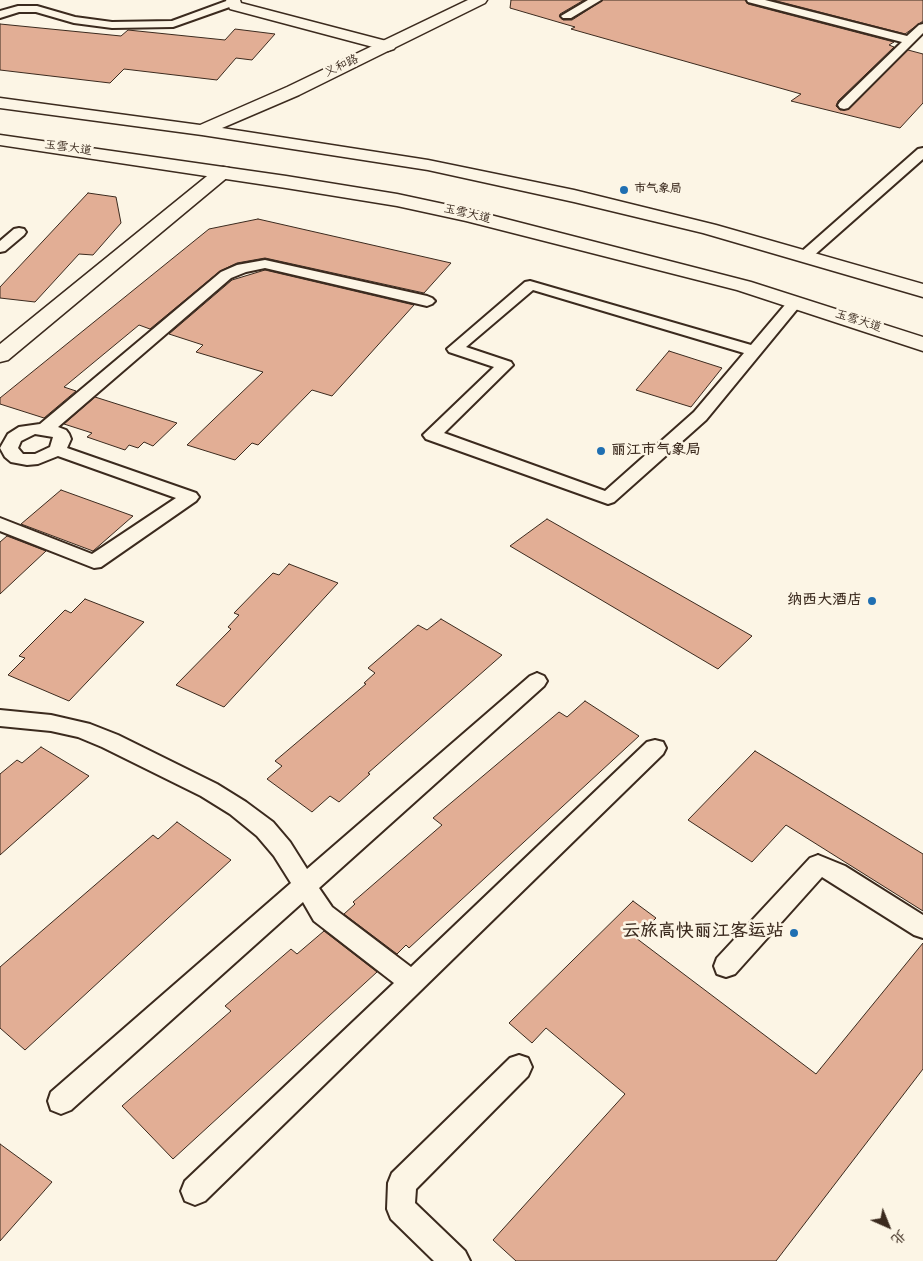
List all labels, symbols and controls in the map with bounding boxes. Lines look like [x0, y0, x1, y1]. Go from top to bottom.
street label: 义和路 [323, 53, 361, 81]
street label: 玉雪大道 [43, 139, 93, 159]
place label: 市气象局 [634, 183, 682, 197]
marker: 市气象局 [618, 184, 630, 196]
street label: 玉雪大道 [442, 203, 492, 227]
street label: 玉雪大道 [833, 308, 883, 336]
place label: 丽江市气象局 [611, 442, 701, 460]
marker: 丽江市气象局 [595, 445, 607, 457]
place label: 纳西大酒店 [787, 592, 862, 610]
marker: 纳西大酒店 [866, 595, 878, 607]
place label: 云旅高快丽江客运站 [622, 922, 784, 944]
marker: 云旅高快丽江客运站 [788, 927, 800, 939]
north arrow [863, 1201, 913, 1251]
text: 北 [886, 1224, 911, 1250]

